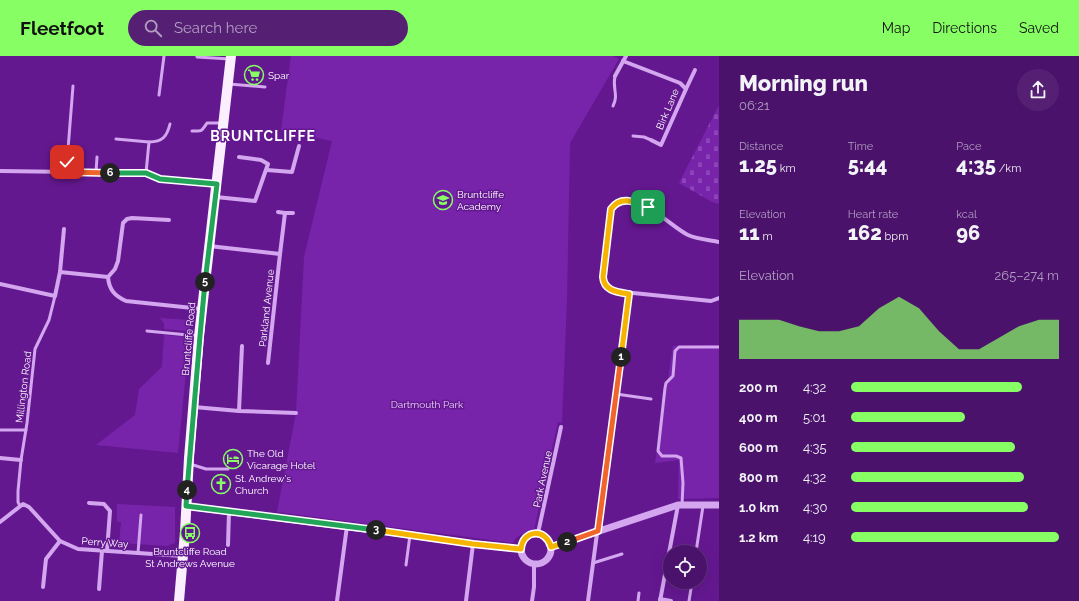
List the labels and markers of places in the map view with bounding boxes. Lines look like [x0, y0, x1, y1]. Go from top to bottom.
supermarket icon: Spar [243, 64, 265, 86]
place label: Spar [268, 70, 290, 81]
pin [50, 145, 84, 179]
pin: 6 [100, 163, 120, 183]
school or university icon: Bruntcliffe Academy [432, 189, 454, 211]
place label: Bruntcliffe Academy [457, 189, 504, 212]
pin [631, 190, 665, 224]
pin: 5 [195, 272, 215, 292]
pin: 1 [611, 347, 631, 367]
hotel icon: The Old Vicarage Hotel [222, 448, 244, 470]
place label: The Old Vicarage Hotel [247, 448, 316, 471]
church icon: St. Andrew's Church [210, 473, 232, 495]
place label: St. Andrew's Church [235, 473, 291, 496]
pin: 4 [177, 480, 197, 500]
pin: 3 [366, 520, 386, 540]
bus stop icon: Bruntcliffe Road St Andrews Avenue [179, 522, 201, 544]
pin: 2 [557, 532, 577, 552]
place label: Bruntcliffe Road St Andrews Avenue [145, 546, 235, 569]

